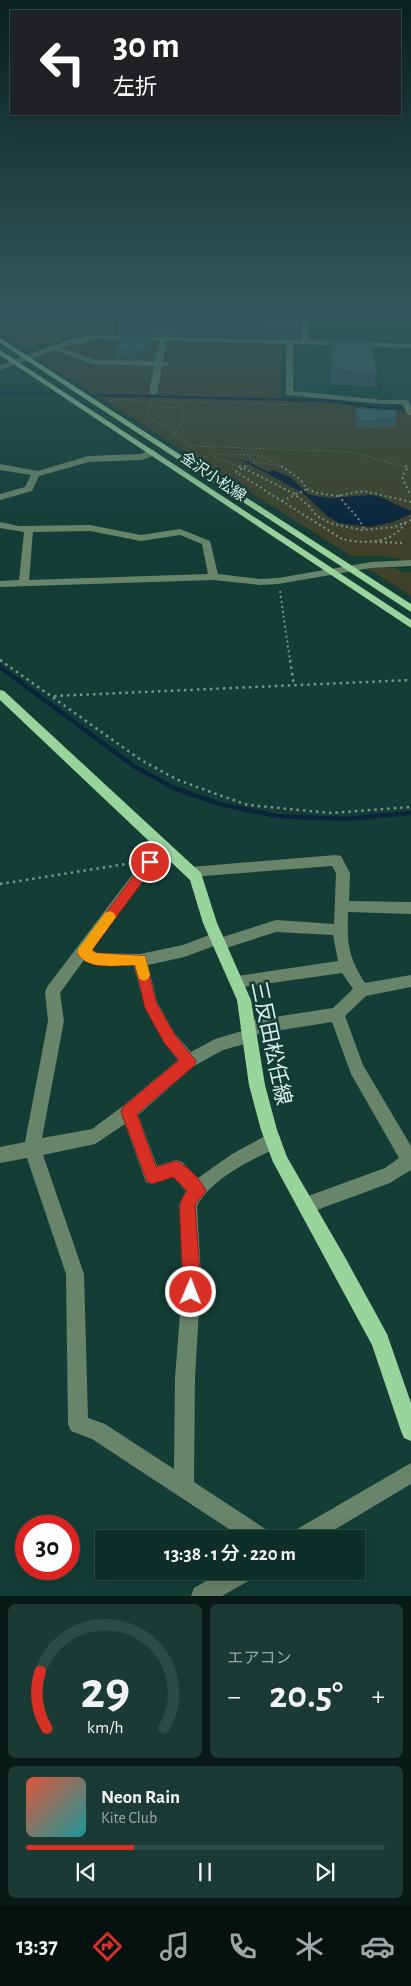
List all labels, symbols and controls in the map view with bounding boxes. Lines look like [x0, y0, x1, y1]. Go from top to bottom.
text: 30 m [113, 29, 180, 64]
icon: left [30, 30, 95, 95]
text: 左折 [113, 76, 157, 98]
street label: 金沢小松線 [178, 449, 249, 504]
pin [129, 841, 171, 883]
icon: arrive [136, 848, 164, 876]
street label: 三反田松任線 [248, 979, 295, 1107]
position arrow [164, 1265, 216, 1317]
speed limit sign: 30 [15, 1515, 80, 1580]
text: 13:38 · 1 分 · 220 m [164, 1545, 296, 1564]
text: エアコン [228, 1650, 292, 1666]
text: 29 [80, 1665, 130, 1717]
text: 20.5° [269, 1677, 343, 1715]
text: − [228, 1683, 241, 1711]
text: + [372, 1683, 385, 1711]
text: km/h [86, 1719, 123, 1737]
text: Neon Rain [101, 1788, 180, 1807]
text: Kite Club [101, 1810, 157, 1826]
icon: previous [72, 1858, 100, 1886]
icon: pause [191, 1858, 219, 1886]
icon: next [311, 1858, 339, 1886]
icon: directions [90, 1929, 125, 1964]
icon: music [157, 1929, 192, 1964]
icon: phone [225, 1929, 260, 1964]
icon: climate [292, 1929, 327, 1964]
icon: car [360, 1929, 395, 1964]
text: 13:37 [16, 1935, 58, 1957]

